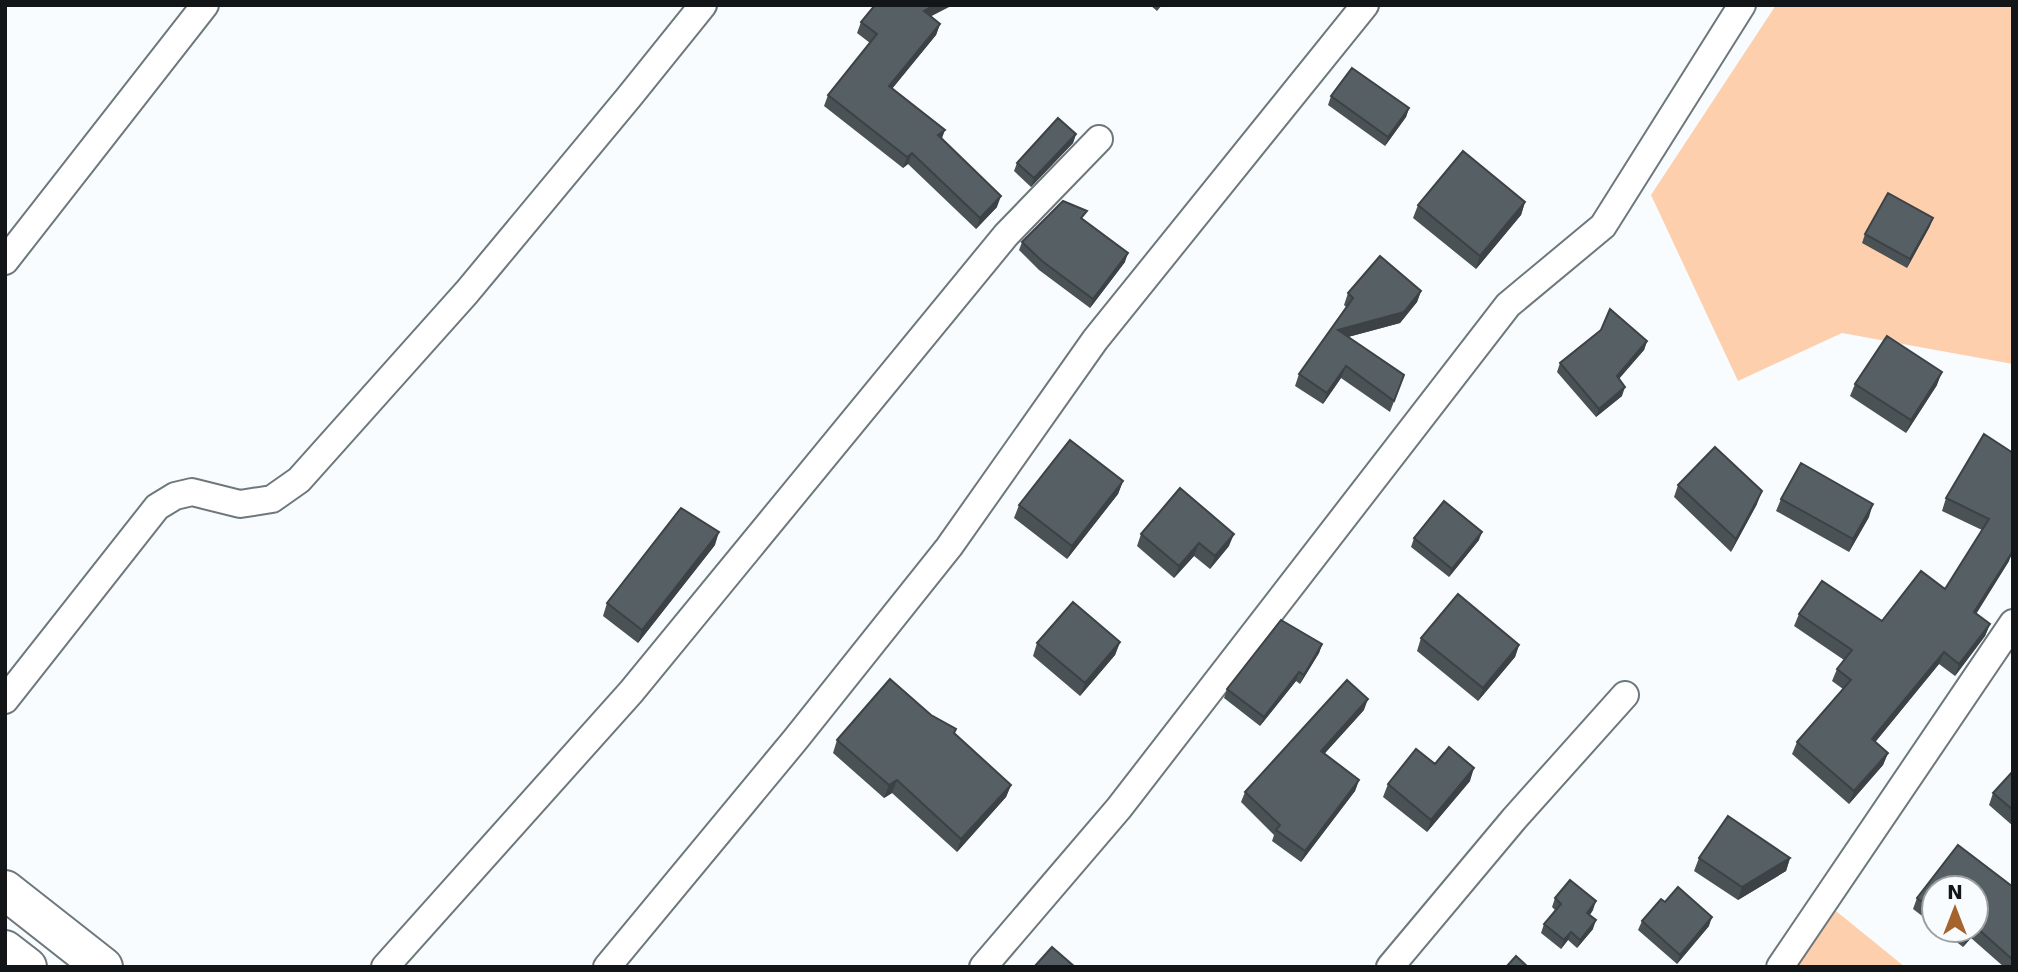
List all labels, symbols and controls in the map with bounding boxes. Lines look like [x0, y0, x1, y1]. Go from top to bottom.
north arrow [1920, 874, 1990, 944]
text: N [1947, 881, 1963, 903]

